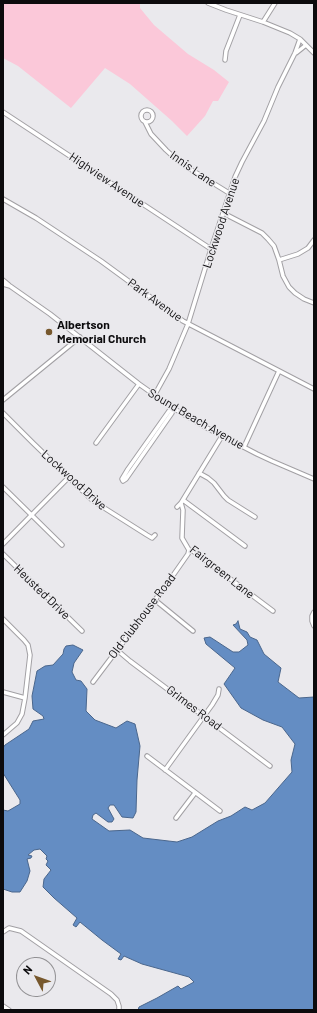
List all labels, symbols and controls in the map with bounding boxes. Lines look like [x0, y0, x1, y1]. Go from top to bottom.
street label: Innis Lane [167, 148, 219, 190]
street label: Highview Avenue [67, 149, 147, 211]
street label: Lockwood Avenue [200, 176, 242, 270]
street label: Park Avenue [125, 275, 185, 325]
place label: Albertson Memorial Church [57, 318, 146, 346]
marker: Albertson Memorial Church [44, 327, 54, 337]
street label: Sound Beach Avenue [145, 386, 247, 452]
street label: Lockwood Drive [38, 447, 110, 513]
street label: Fairgreen Lane [187, 542, 257, 602]
street label: Heusted Drive [11, 562, 73, 622]
street label: Old Clubhouse Road [105, 571, 179, 661]
street label: Grimes Road [163, 683, 225, 733]
north arrow [16, 957, 56, 997]
text: N [20, 962, 35, 976]

